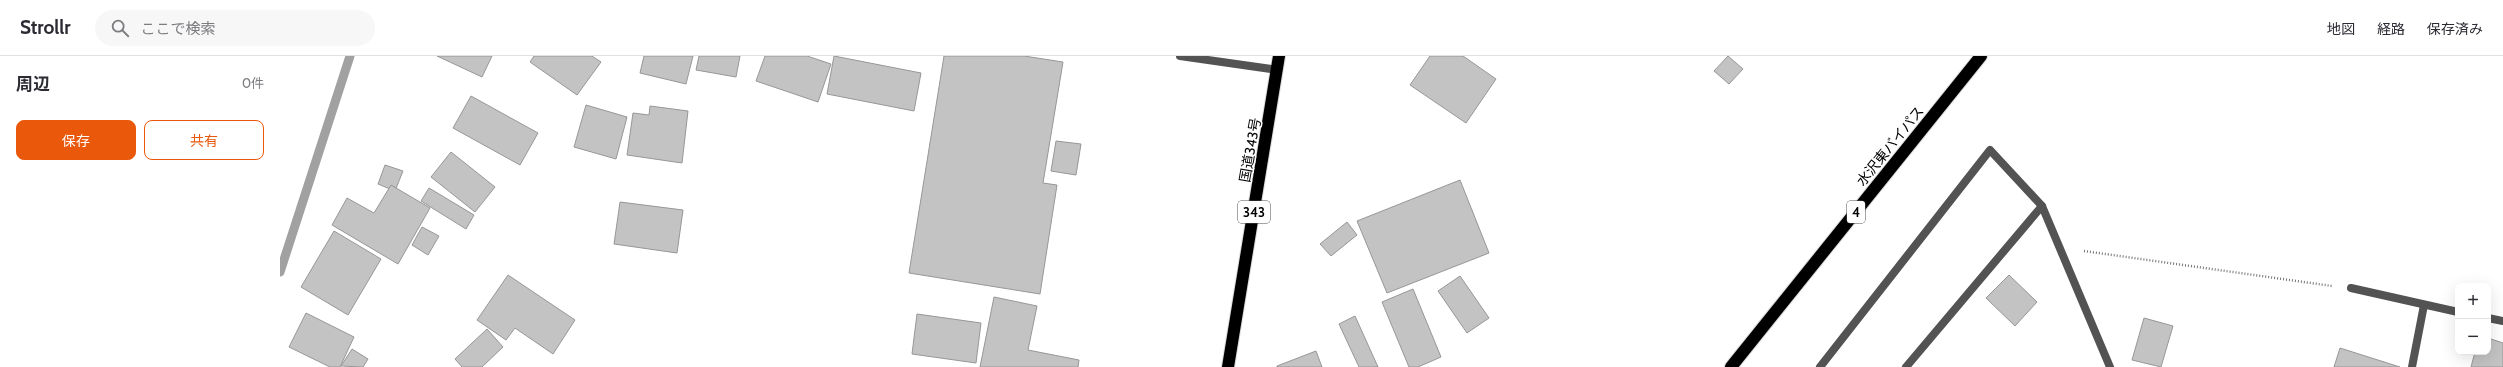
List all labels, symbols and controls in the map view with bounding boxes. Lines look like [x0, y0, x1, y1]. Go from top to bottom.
search box [95, 10, 375, 46]
text: Strollr [20, 16, 71, 39]
icon: search [109, 17, 131, 39]
text: ここで検索 [141, 20, 216, 38]
text: 地図 [2327, 20, 2355, 38]
text: 経路 [2377, 20, 2405, 38]
text: 保存済み [2427, 20, 2483, 38]
text: 周辺 [16, 74, 50, 94]
text: 0件 [242, 75, 264, 91]
street label: 水沢東バイパス [1852, 102, 1928, 190]
street label: 国道343号 [1235, 116, 1265, 184]
button: 保存 [16, 120, 136, 160]
button: 共有 [144, 120, 264, 160]
road number: 343 [1238, 201, 1270, 223]
road number: 4 [1847, 201, 1865, 223]
map controls [2455, 283, 2491, 355]
button: + [2455, 283, 2491, 319]
button: − [2455, 319, 2491, 355]

